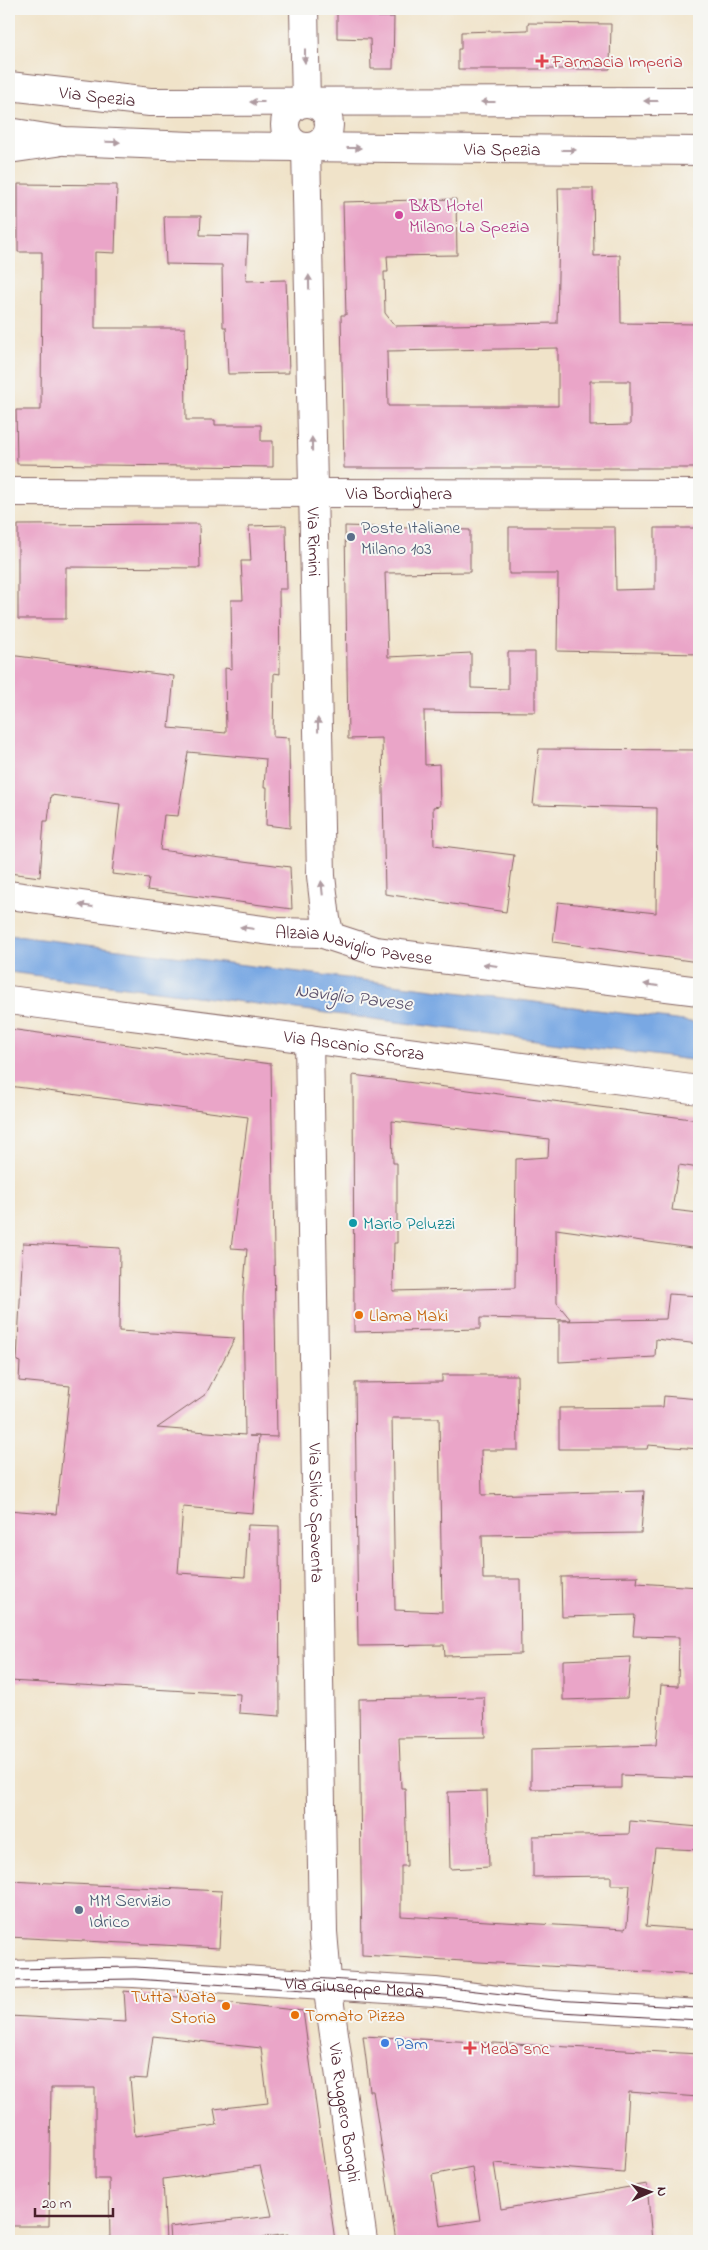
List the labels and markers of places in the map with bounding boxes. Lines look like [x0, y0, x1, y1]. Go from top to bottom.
place label: Farmacia Imperia [551, 50, 683, 76]
marker: Farmacia Imperia [536, 55, 548, 67]
place label: B&B Hotel Milano La Spezia [408, 194, 529, 241]
marker: B&B Hotel Milano La Spezia [393, 209, 405, 221]
place label: Poste Italiane Milano 103 [361, 516, 461, 563]
marker: Poste Italiane Milano 103 [345, 531, 357, 543]
place label: Mario Peluzzi [363, 1212, 455, 1238]
marker: Mario Peluzzi [347, 1217, 359, 1229]
place label: Llama Maki [369, 1304, 448, 1330]
marker: Llama Maki [353, 1309, 365, 1321]
place label: MM Servizio Idrico [89, 1889, 171, 1936]
marker: MM Servizio Idrico [73, 1904, 85, 1916]
place label: Tutta 'Nata Storia [131, 1985, 216, 2032]
marker: Tutta 'Nata Storia [220, 2000, 232, 2012]
place label: Tomato Pizza [305, 2004, 405, 2030]
marker: Tomato Pizza [289, 2009, 301, 2021]
place label: Pam [395, 2032, 428, 2058]
marker: Pam [379, 2037, 391, 2049]
place label: Meda snc [480, 2037, 549, 2063]
marker: Meda snc [464, 2042, 476, 2054]

